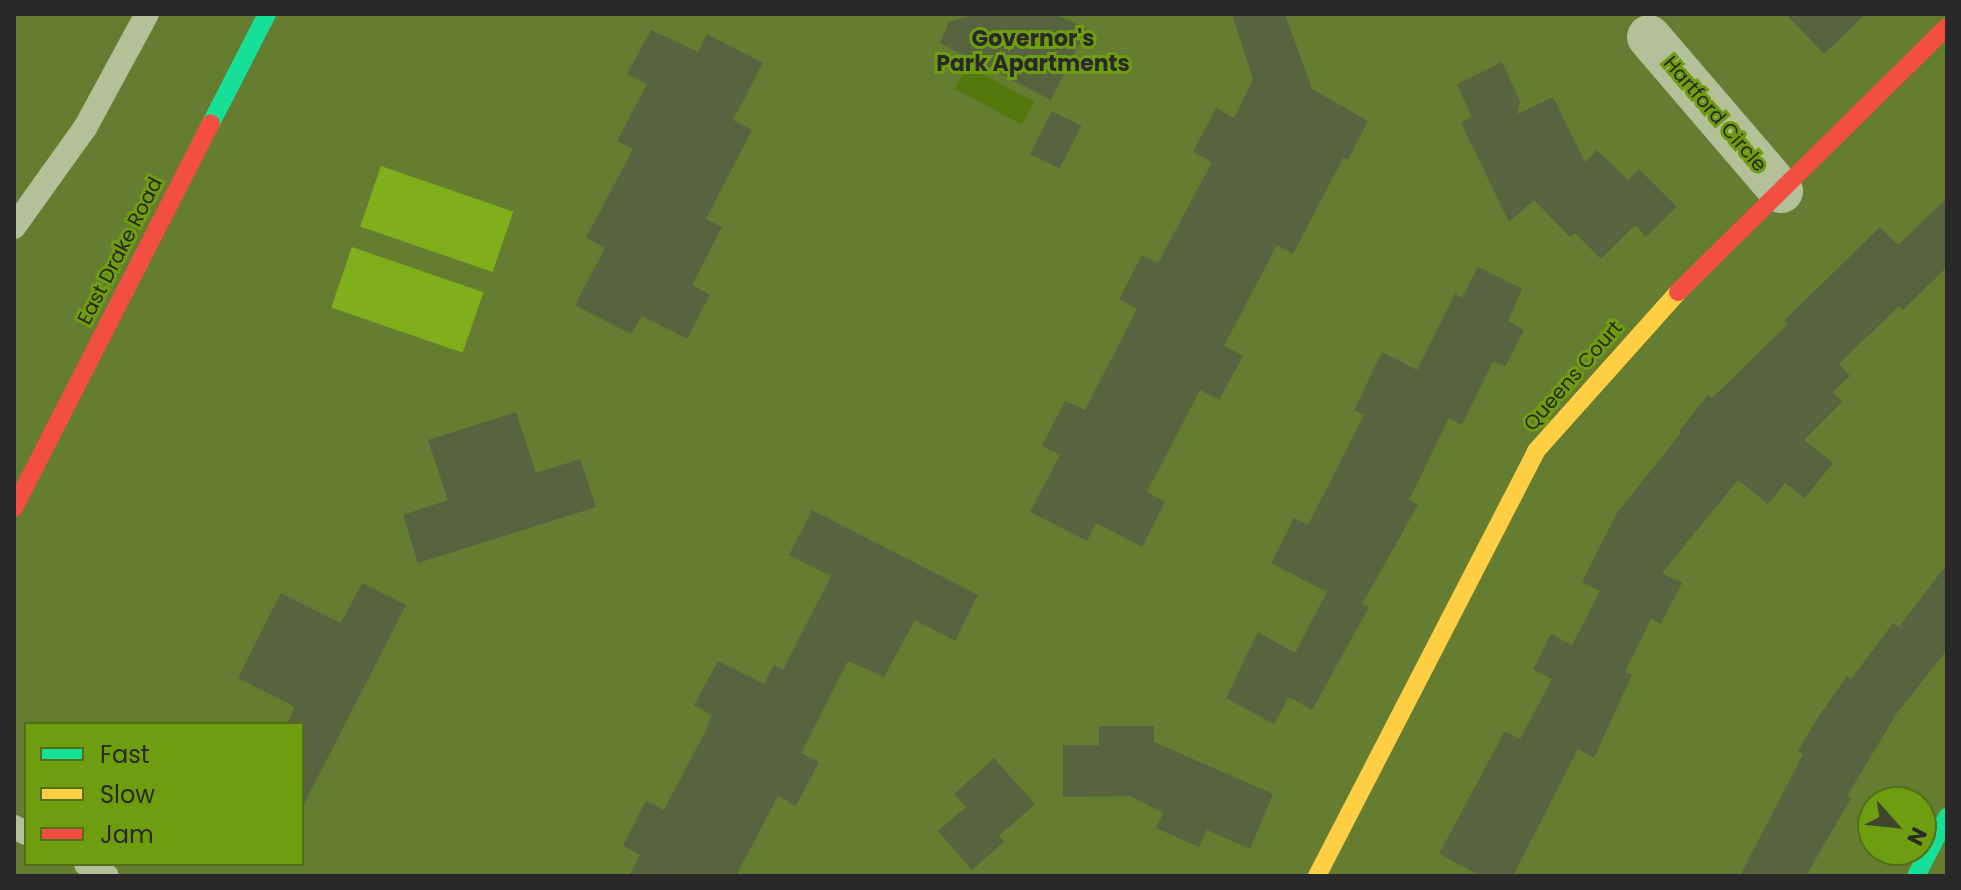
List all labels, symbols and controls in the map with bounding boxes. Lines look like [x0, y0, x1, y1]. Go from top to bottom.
district label: Governor's Park Apartments [936, 25, 1130, 76]
street label: Hartford Circle [1658, 51, 1772, 177]
street label: East Drake Road [73, 173, 167, 329]
street label: Queens Court [1519, 316, 1627, 436]
legend [24, 722, 304, 866]
text: Fast [100, 738, 150, 771]
text: Slow [100, 778, 155, 811]
north arrow [1857, 786, 1937, 866]
text: Jam [100, 818, 154, 851]
text: N [1899, 822, 1935, 851]

